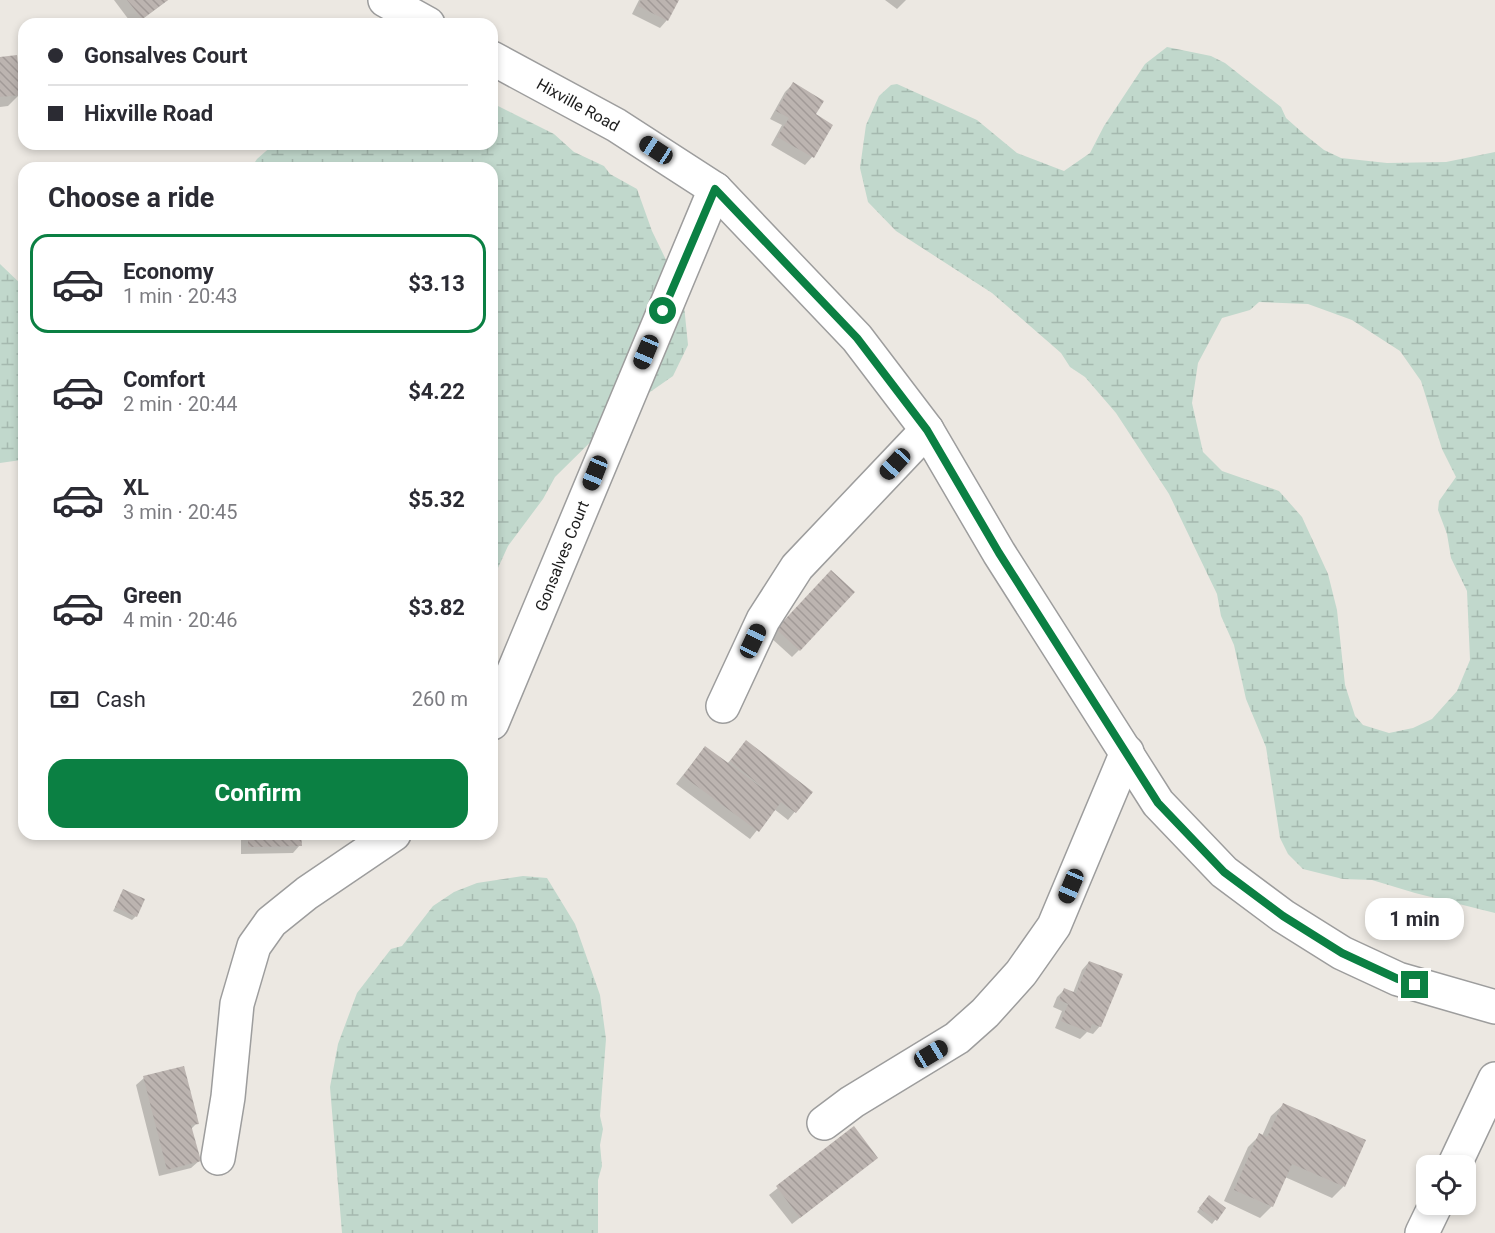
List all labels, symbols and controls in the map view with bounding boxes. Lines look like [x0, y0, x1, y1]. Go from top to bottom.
text: Gonsalves Court [84, 43, 247, 68]
street label: Hixville Road [533, 74, 623, 136]
text: Hixville Road [84, 101, 213, 126]
car [636, 133, 676, 167]
text: Choose a ride [48, 182, 214, 214]
icon: car [51, 257, 105, 311]
text: Economy [123, 259, 214, 284]
text: $3.13 [408, 271, 465, 296]
text: 1 min · 20:43 [123, 284, 238, 308]
route start [649, 297, 676, 324]
car [631, 332, 661, 372]
icon: car [51, 365, 105, 419]
text: Comfort [123, 367, 205, 392]
text: $4.22 [408, 379, 465, 404]
text: 2 min · 20:44 [123, 392, 238, 416]
car [876, 445, 914, 483]
car [580, 453, 610, 493]
icon: car [51, 473, 105, 527]
text: XL [123, 475, 149, 500]
text: $5.32 [408, 487, 465, 512]
street label: Gonsalves Court [531, 498, 593, 614]
text: 3 min · 20:45 [123, 500, 238, 524]
icon: car [51, 581, 105, 635]
text: Green [123, 583, 182, 608]
text: $3.82 [408, 595, 465, 620]
text: 4 min · 20:46 [123, 608, 238, 632]
car [737, 621, 769, 661]
icon: cash [48, 683, 81, 716]
text: Cash [96, 687, 146, 712]
text: 260 m [412, 687, 468, 711]
button: Confirm [48, 759, 468, 828]
car [1056, 866, 1086, 906]
callout: 1 min [1366, 898, 1464, 940]
text: 1 min [1389, 907, 1440, 931]
route end [1401, 971, 1428, 998]
car [911, 1037, 951, 1071]
map controls [1416, 1155, 1476, 1215]
button: locate [1416, 1155, 1476, 1215]

